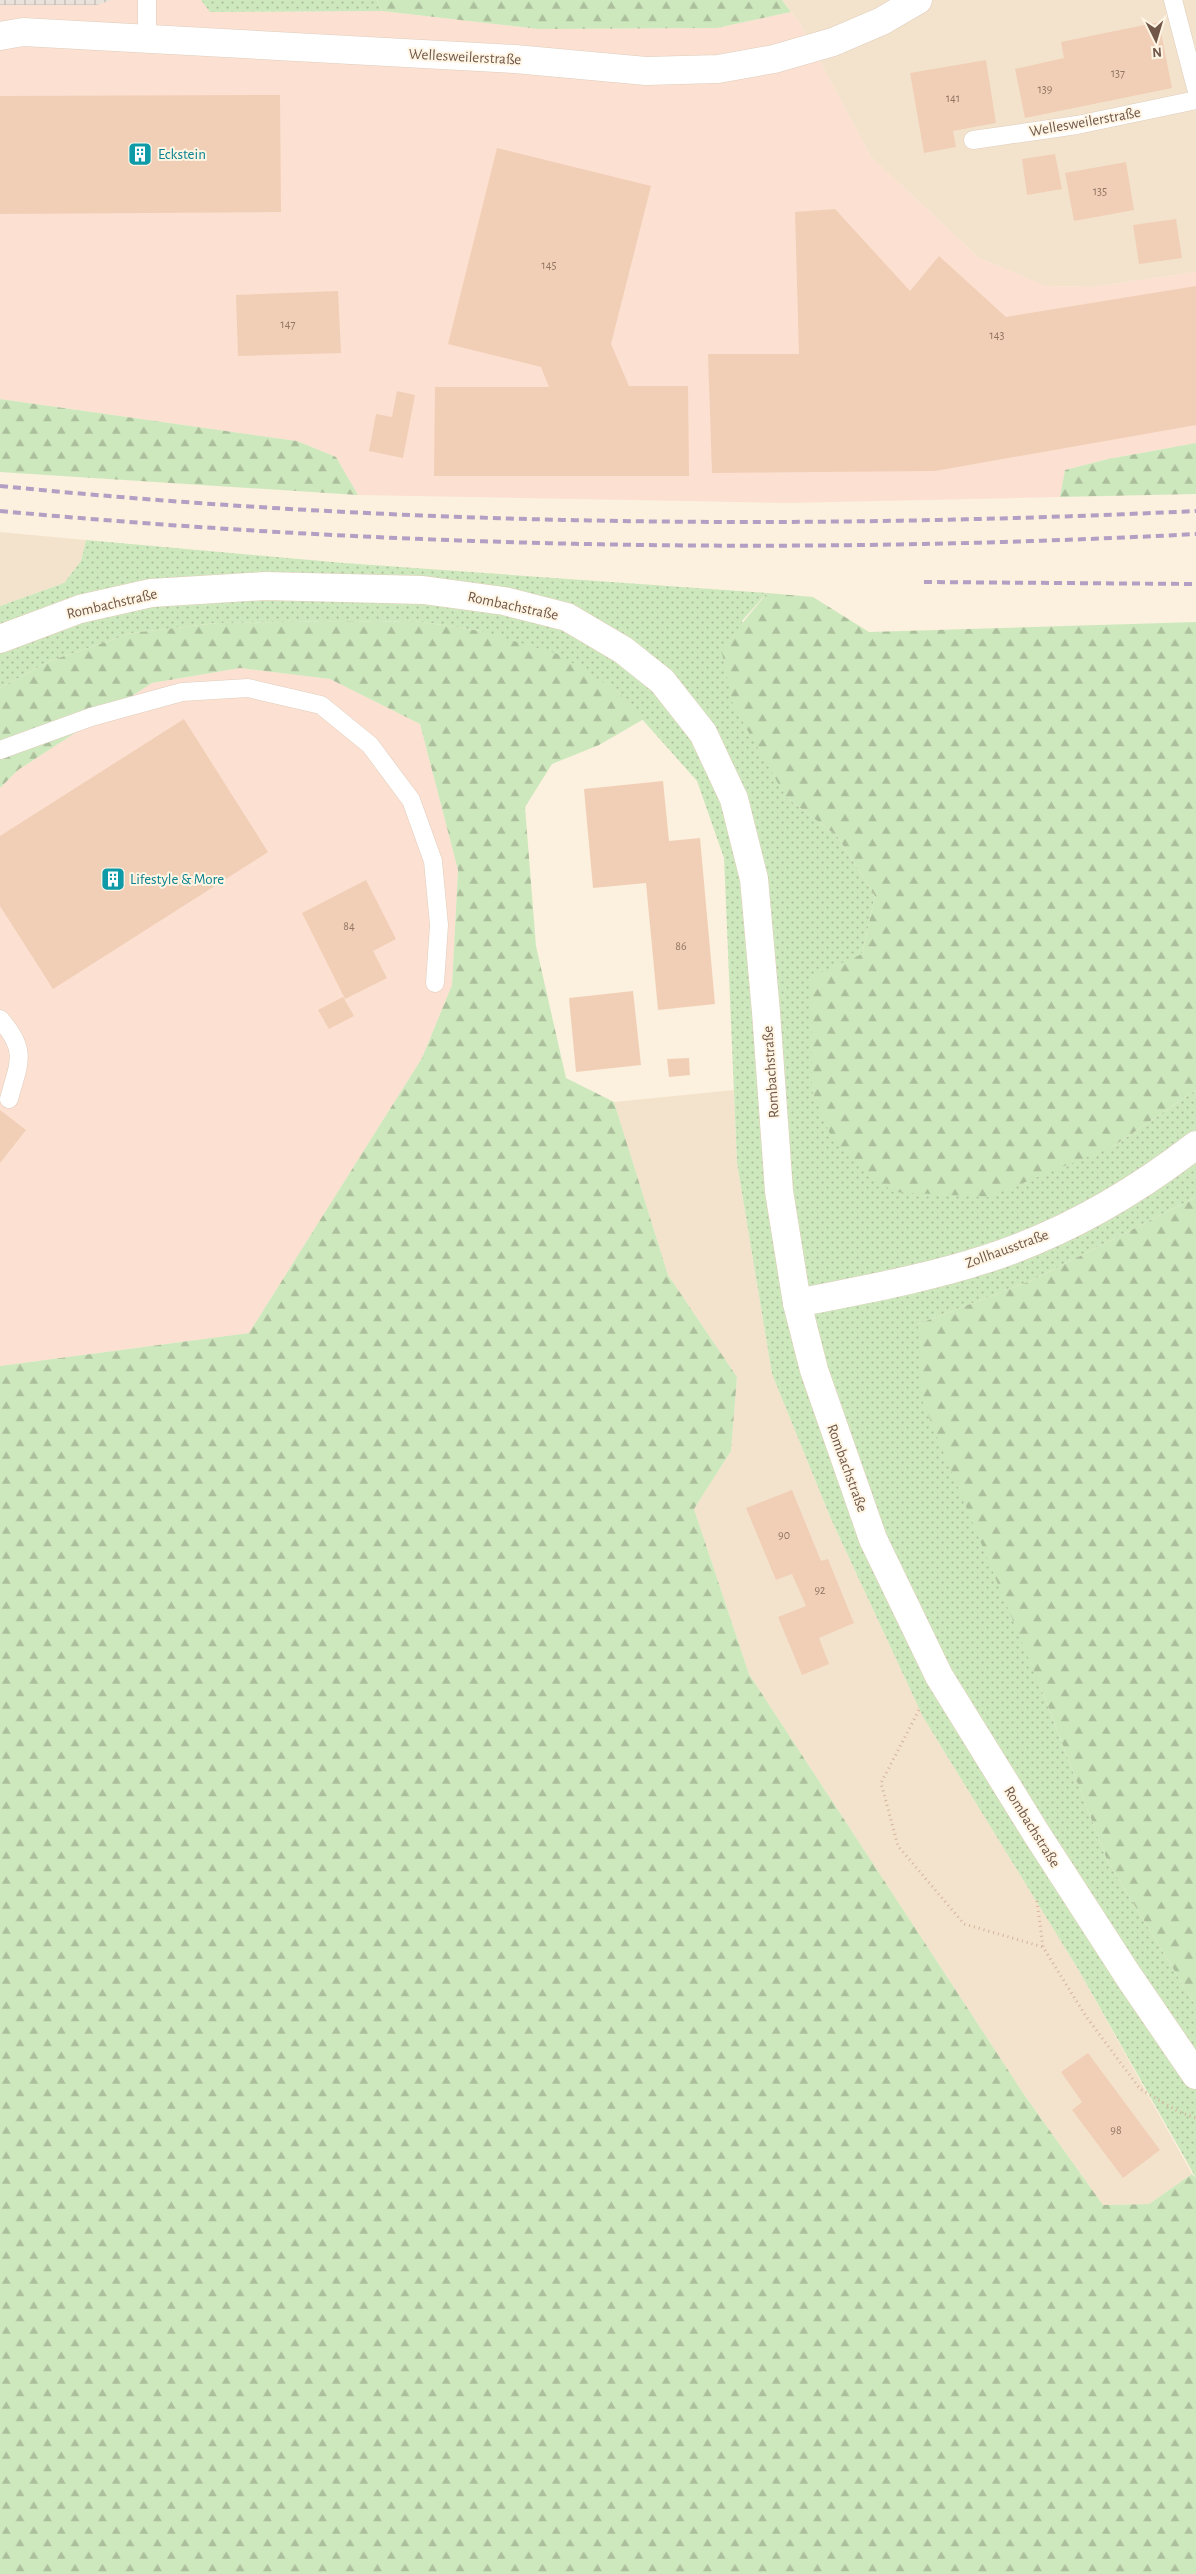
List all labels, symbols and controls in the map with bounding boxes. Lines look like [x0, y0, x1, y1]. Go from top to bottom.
north arrow [1131, 15, 1181, 65]
text: N [1152, 45, 1163, 59]
street label: Wellesweilerstraße [408, 47, 522, 67]
house number: 137 [1111, 67, 1125, 79]
house number: 139 [1038, 83, 1053, 95]
house number: 141 [946, 92, 960, 104]
street label: Wellesweilerstraße [1028, 105, 1142, 139]
building icon: Eckstein [127, 141, 153, 167]
place label: Eckstein [158, 147, 206, 162]
house number: 135 [1093, 185, 1107, 197]
house number: 145 [542, 259, 556, 271]
house number: 147 [281, 318, 295, 330]
house number: 143 [990, 329, 1004, 341]
street label: Rombachstraße [65, 586, 159, 622]
street label: Rombachstraße [466, 589, 560, 623]
building icon: Lifestyle & More [100, 866, 126, 892]
place label: Lifestyle & More [130, 872, 224, 887]
house number: 84 [343, 920, 355, 932]
house number: 86 [675, 940, 687, 952]
street label: Rombachstraße [760, 1025, 782, 1119]
street label: Zollhausstraße [963, 1227, 1051, 1271]
street label: Rombachstraße [824, 1422, 870, 1514]
house number: 90 [778, 1529, 790, 1541]
house number: 92 [814, 1584, 826, 1596]
street label: Rombachstraße [1001, 1784, 1063, 1870]
house number: 98 [1110, 2124, 1122, 2136]

